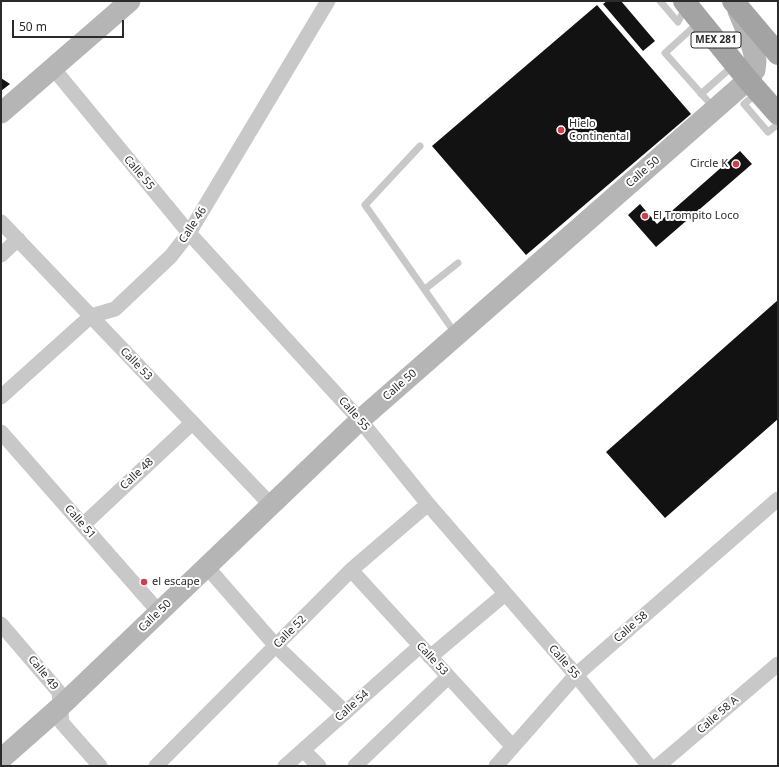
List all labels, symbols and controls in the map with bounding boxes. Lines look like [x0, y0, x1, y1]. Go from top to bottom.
scale bar [14, 12, 126, 38]
text: 50 m [19, 18, 47, 35]
road number: MEX 281 [691, 32, 741, 48]
place label: Hielo Continental [569, 117, 629, 143]
marker: Hielo Continental [556, 125, 566, 135]
street label: Calle 55 [121, 153, 157, 193]
street label: Calle 50 [623, 154, 663, 190]
place label: Circle K [690, 157, 728, 171]
marker: Circle K [731, 159, 741, 169]
street label: Calle 46 [176, 204, 210, 246]
place label: El Trompito Loco [653, 209, 739, 223]
marker: El Trompito Loco [640, 211, 650, 221]
street label: Calle 53 [117, 345, 155, 383]
street label: Calle 50 [380, 367, 420, 403]
street label: Calle 55 [336, 394, 372, 434]
street label: Calle 48 [118, 455, 156, 493]
street label: Calle 51 [62, 502, 98, 542]
place label: el escape [152, 575, 200, 589]
marker: el escape [139, 577, 149, 587]
street label: Calle 50 [136, 597, 174, 635]
street label: Calle 58 [611, 609, 651, 645]
street label: Calle 52 [271, 613, 309, 651]
street label: Calle 53 [413, 640, 451, 678]
street label: Calle 55 [546, 642, 582, 682]
street label: Calle 49 [25, 653, 61, 693]
street label: Calle 54 [333, 688, 371, 724]
street label: Calle 58 A [695, 694, 741, 736]

